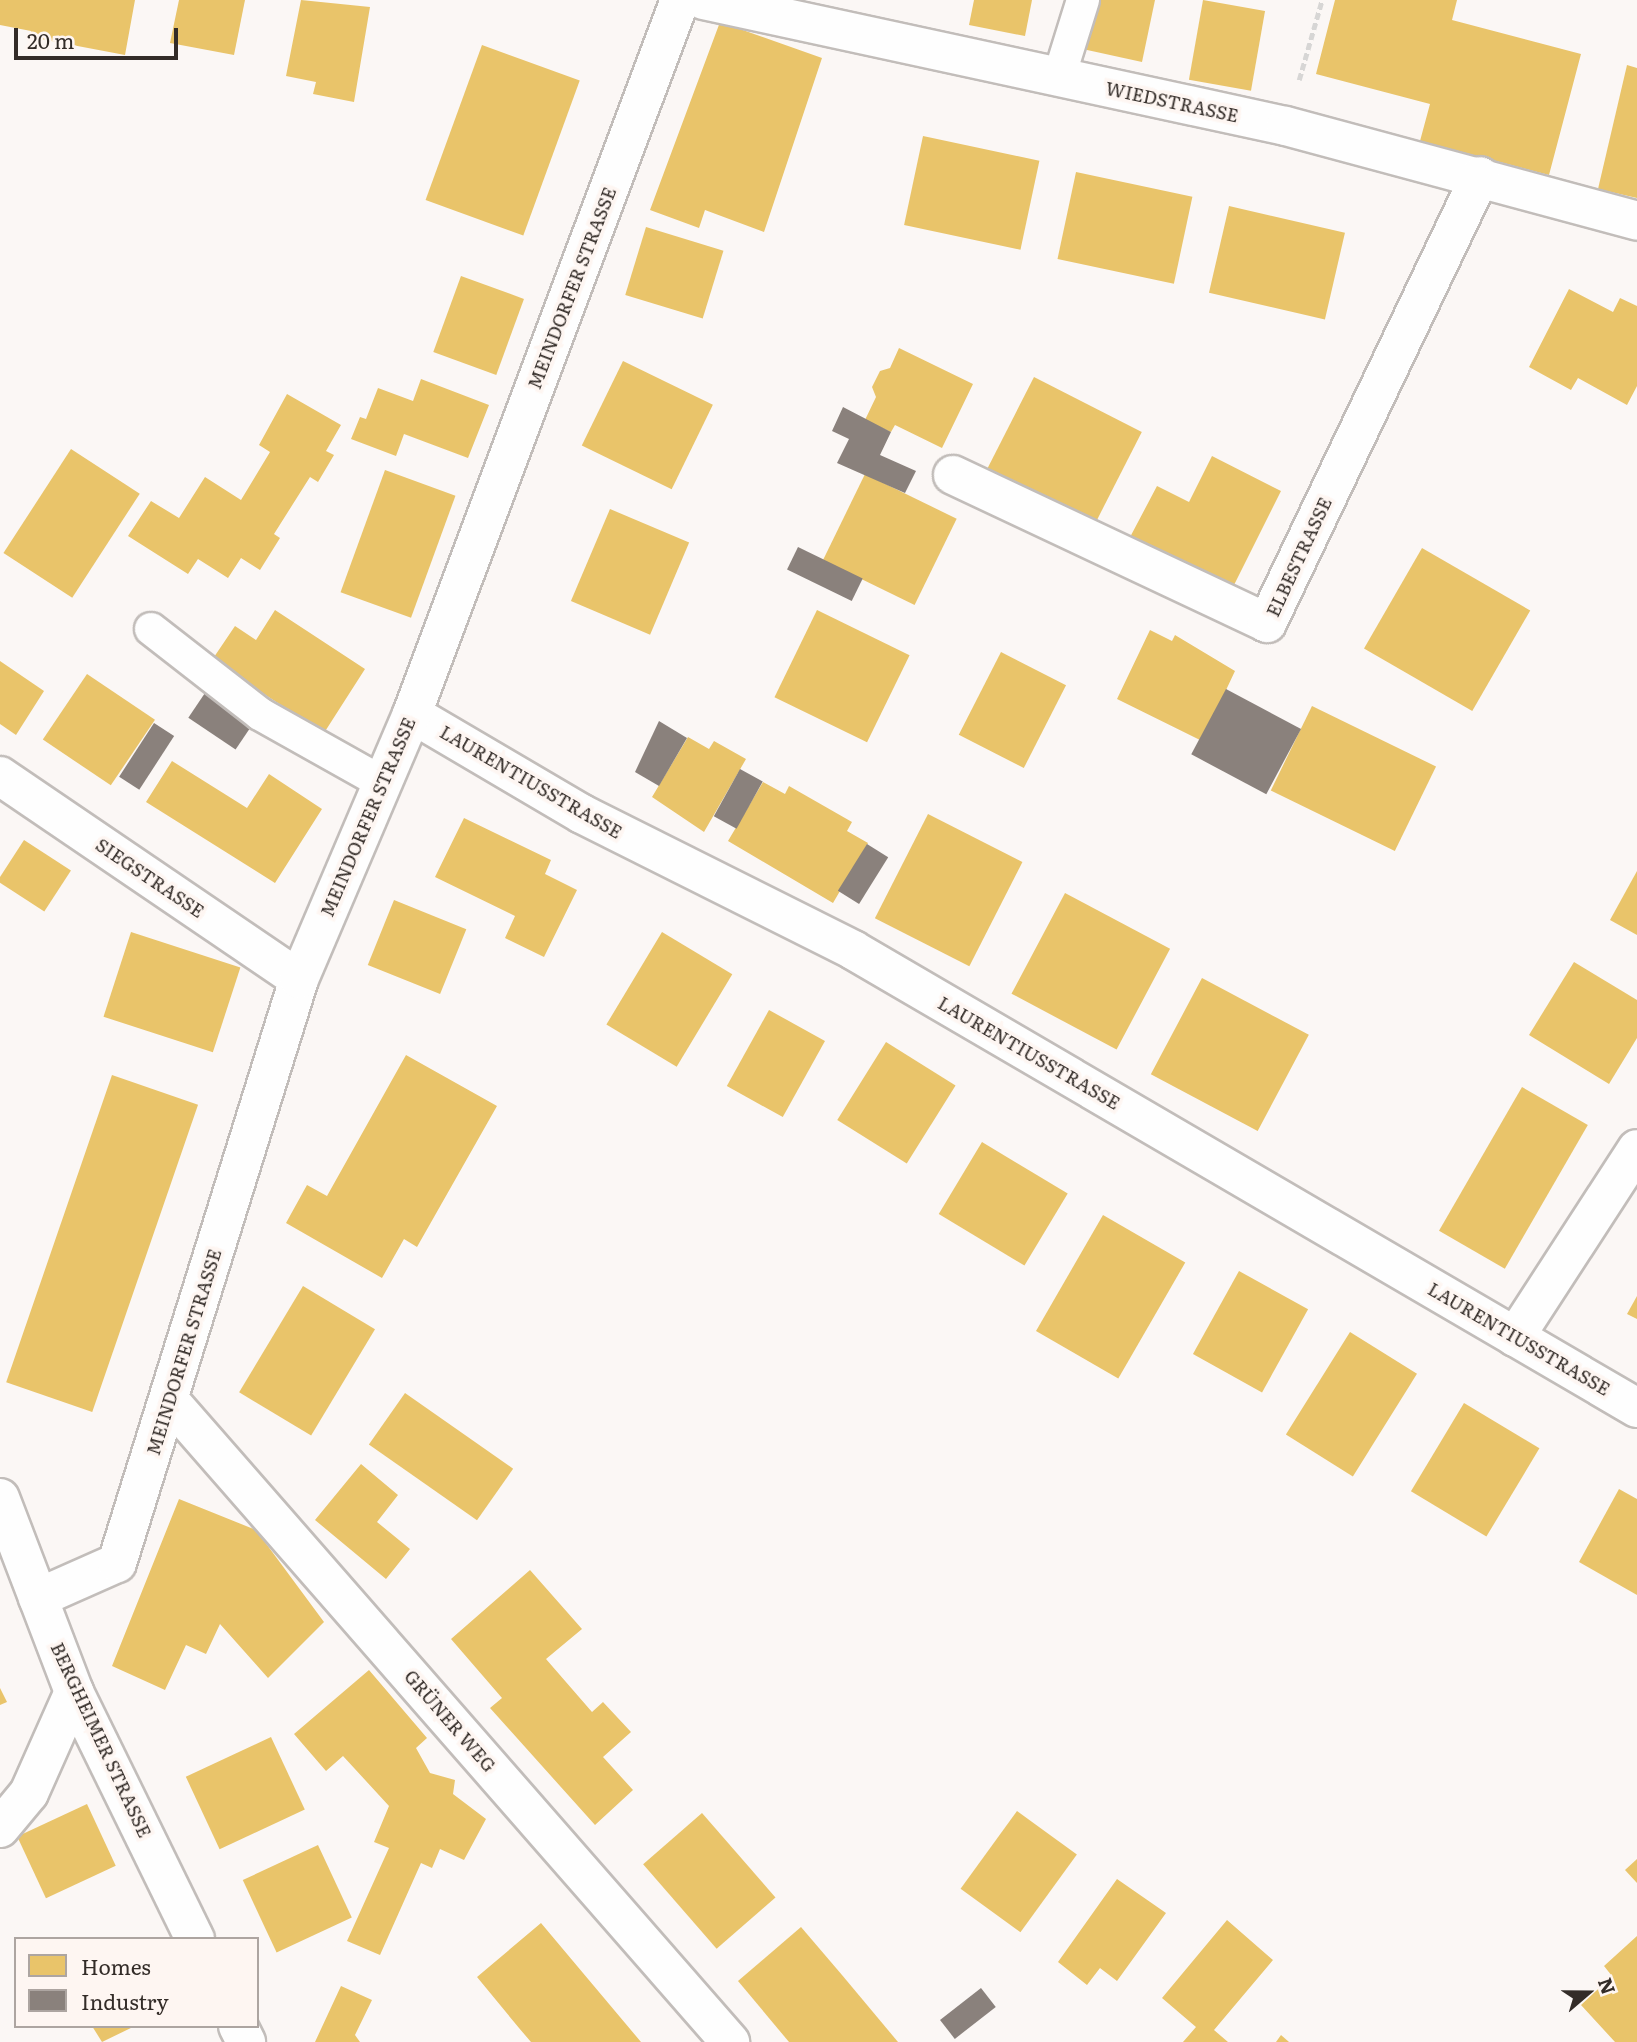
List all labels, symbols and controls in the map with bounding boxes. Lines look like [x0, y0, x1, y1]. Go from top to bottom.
scale bar [18, 14, 182, 58]
text: 20 m [27, 24, 74, 55]
street label: WIEDSTRASSE [1104, 77, 1240, 127]
street label: MEINDORFER STRASSE [523, 184, 621, 392]
street label: ELBESTRASSE [1262, 494, 1336, 620]
street label: MEINDORFER STRASSE [316, 714, 420, 920]
street label: LAURENTIUSSTRASSE [436, 721, 626, 843]
street label: SIEGSTRASSE [92, 834, 208, 922]
street label: LAURENTIUSSTRASSE [934, 992, 1124, 1114]
street label: MEINDORFER STRASSE [142, 1246, 226, 1458]
street label: LAURENTIUSSTRASSE [1424, 1278, 1614, 1400]
street label: BERGHEIMER STRASSE [46, 1639, 156, 1841]
street label: GRÜNER WEG [400, 1666, 500, 1776]
legend [14, 1937, 259, 2028]
text: Homes [81, 1950, 151, 1981]
north arrow [1553, 1958, 1623, 2028]
text: N [1592, 1974, 1624, 1998]
text: Industry [81, 1985, 169, 2016]

